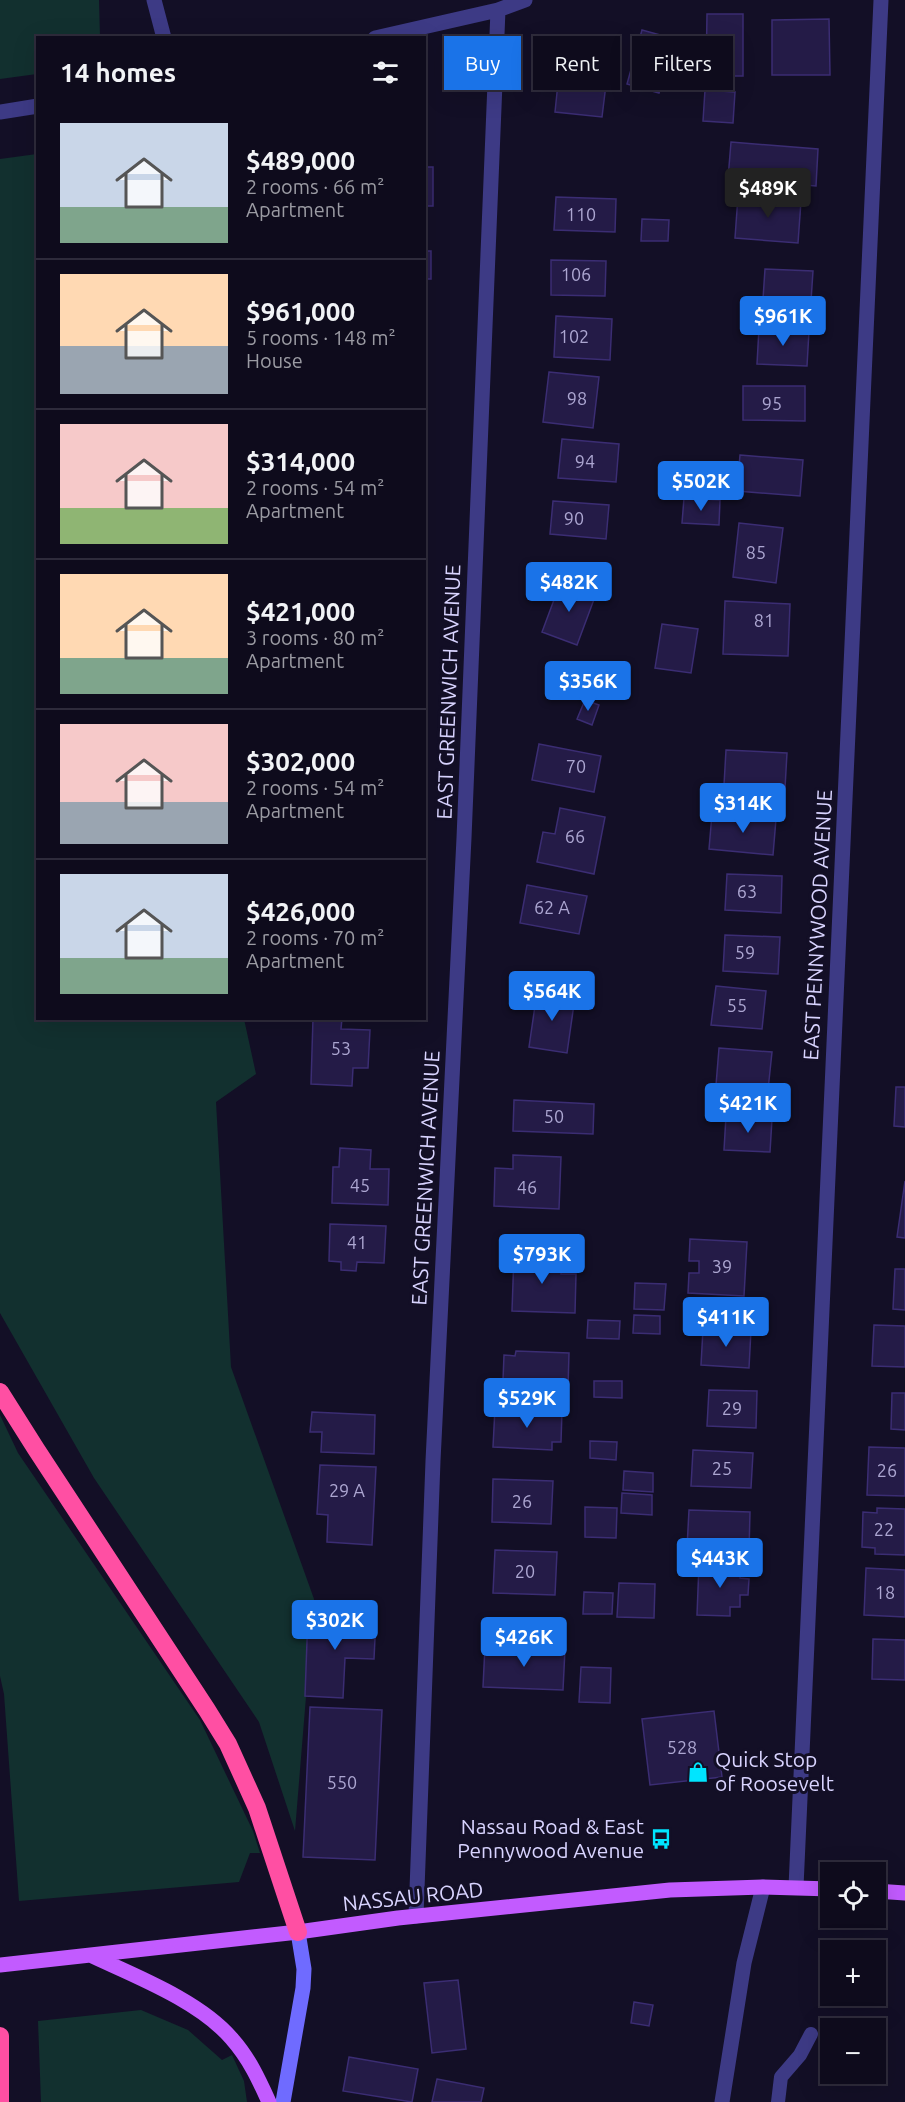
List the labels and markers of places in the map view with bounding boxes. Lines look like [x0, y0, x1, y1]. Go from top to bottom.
pin: $489K [726, 168, 810, 219]
pin: $961K [741, 296, 825, 347]
pin: $502K [659, 461, 743, 512]
pin: $482K [527, 562, 611, 613]
pin: $356K [546, 661, 630, 712]
pin: $314K [701, 783, 785, 834]
pin: $564K [510, 971, 594, 1022]
pin: $421K [706, 1083, 790, 1134]
pin: $793K [500, 1234, 584, 1285]
pin: $411K [684, 1297, 768, 1348]
pin: $529K [485, 1378, 569, 1429]
pin: $443K [678, 1538, 762, 1589]
pin: $302K [293, 1600, 377, 1651]
pin: $426K [482, 1617, 566, 1668]
place label: Quick Stop of Roosevelt [715, 1747, 834, 1795]
shop icon: Quick Stop of Roosevelt [686, 1760, 710, 1784]
place label: Nassau Road & East Pennywood Avenue [457, 1814, 644, 1862]
bus stop icon: Nassau Road & East Pennywood Avenue [649, 1827, 673, 1851]

